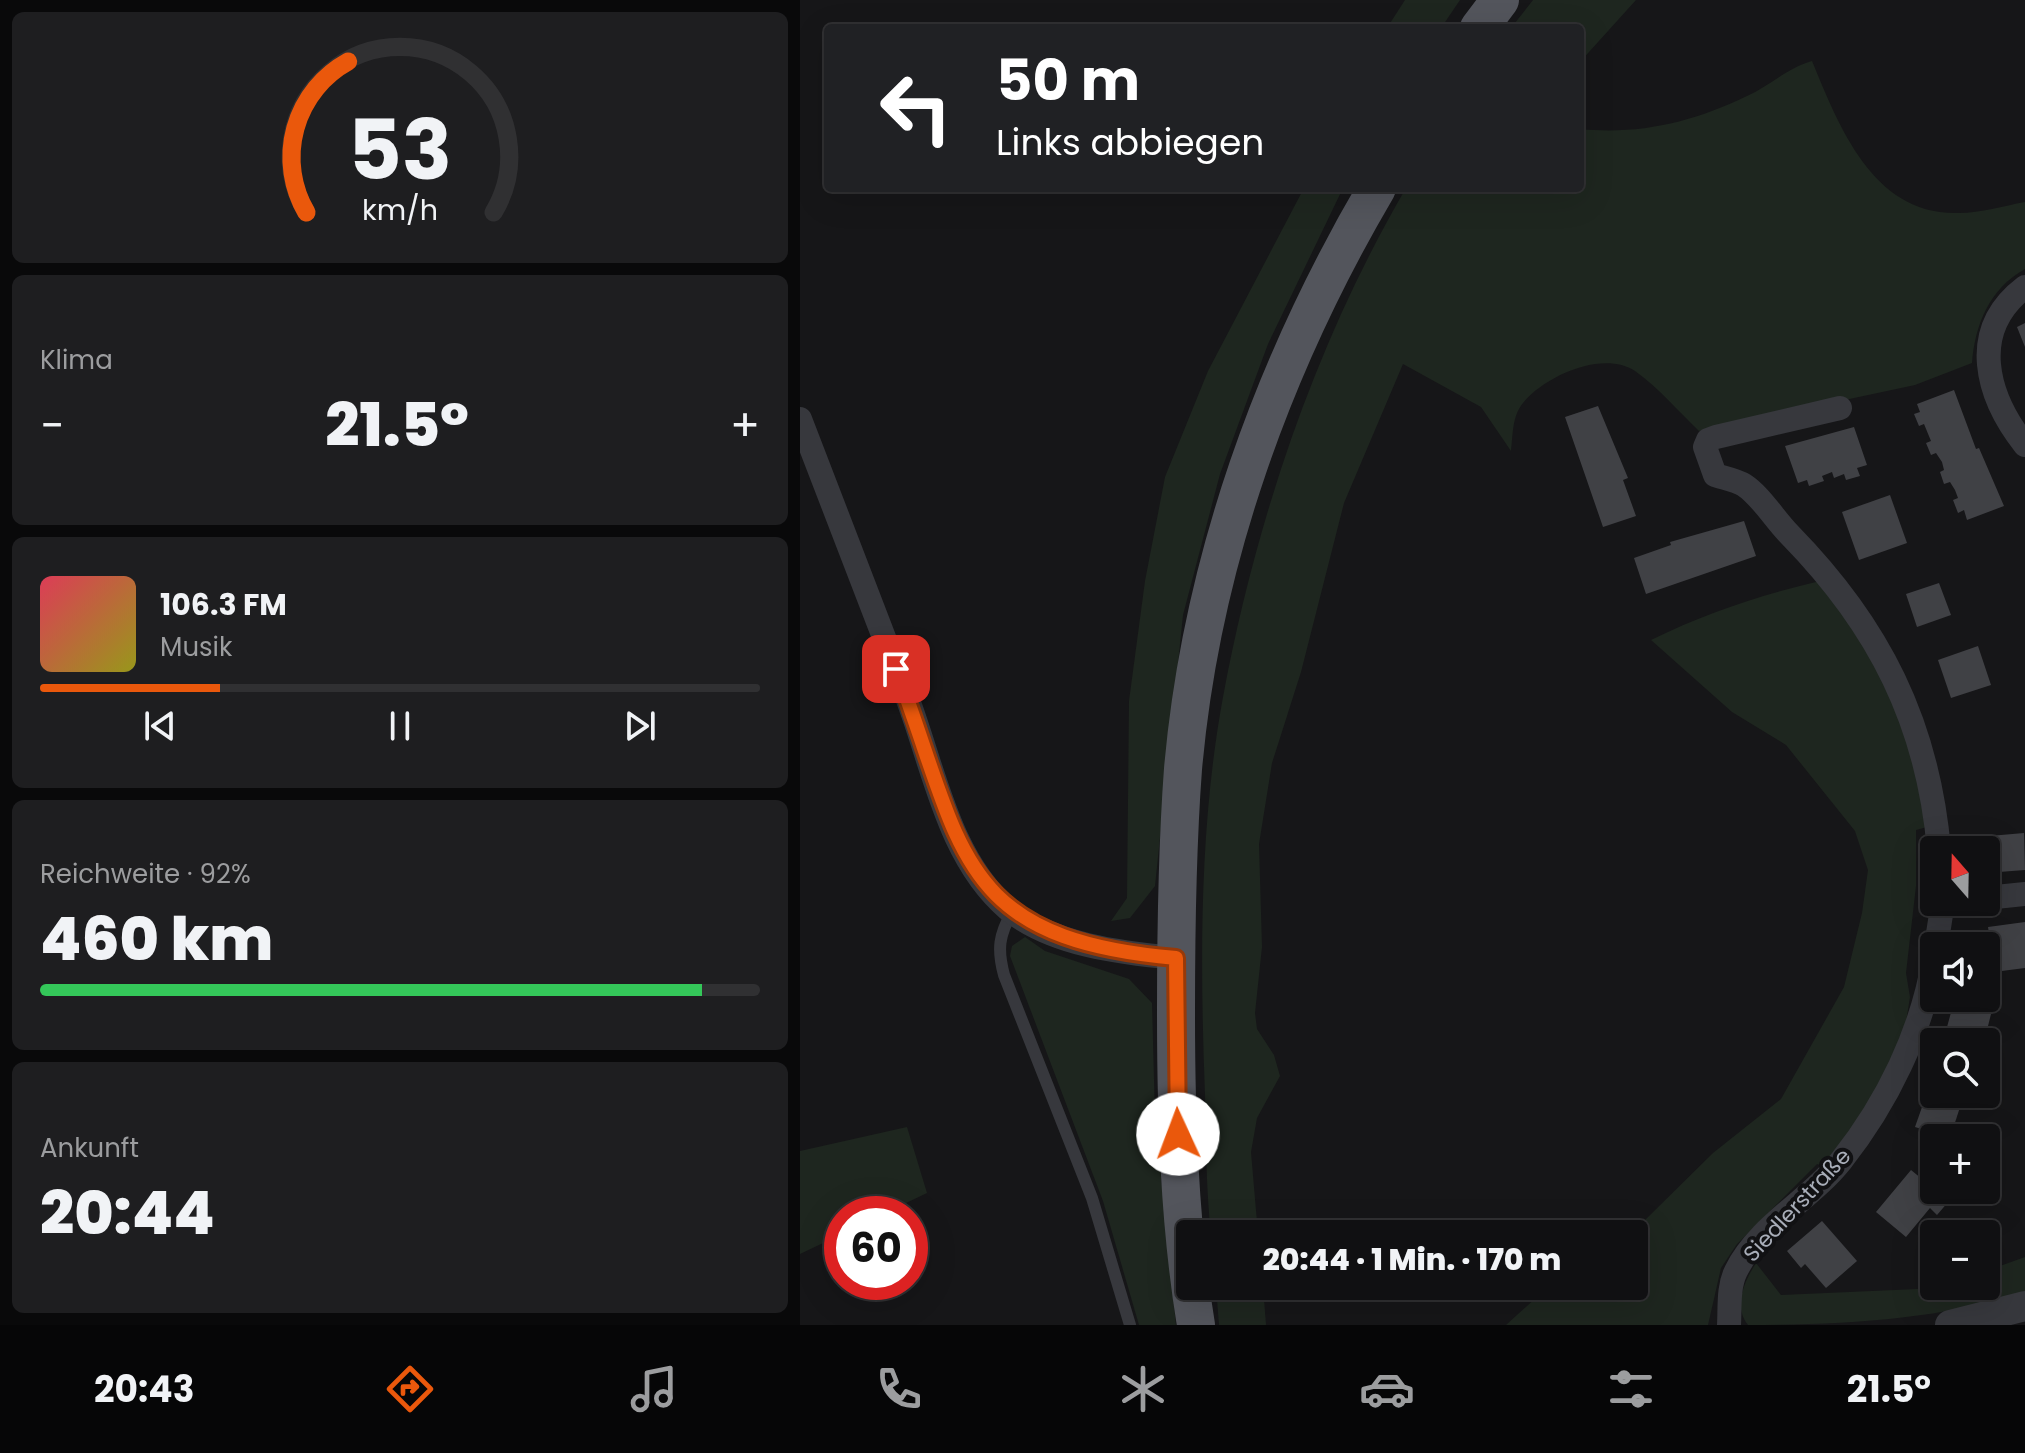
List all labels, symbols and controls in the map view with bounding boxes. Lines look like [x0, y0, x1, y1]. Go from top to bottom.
text: 50 m [996, 41, 1140, 120]
icon: left [864, 56, 968, 160]
text: 53 [348, 92, 452, 208]
text: Links abbiegen [996, 117, 1264, 168]
text: km/h [362, 190, 438, 230]
text: Klima [40, 342, 113, 378]
text: 21.5° [325, 383, 469, 467]
text: − [40, 395, 64, 456]
text: + [730, 395, 760, 456]
text: 106.3 FM [160, 583, 287, 626]
text: Musik [160, 629, 232, 665]
pin [862, 635, 930, 703]
icon: arrive [874, 647, 918, 691]
icon: previous [138, 704, 182, 748]
icon: pause [378, 704, 422, 748]
icon: next [618, 704, 662, 748]
north arrow [1920, 836, 2000, 916]
map controls [1920, 836, 2000, 1300]
text: Reichweite · 92% [40, 856, 251, 892]
text: 460 km [40, 897, 273, 981]
button: sound [1920, 932, 2000, 1012]
button: search [1920, 1028, 2000, 1108]
position arrow [1136, 1092, 1220, 1176]
button: + [1920, 1124, 2000, 1204]
text: Ankunft [40, 1130, 139, 1166]
street label: Siedlerstraße [1736, 1141, 1858, 1269]
text: 20:44 [40, 1171, 215, 1255]
speed limit sign: 60 [824, 1196, 928, 1300]
button: − [1920, 1220, 2000, 1300]
text: 20:44 · 1 Min. · 170 m [1263, 1238, 1561, 1281]
icon: directions [382, 1361, 438, 1417]
icon: music [626, 1361, 682, 1417]
icon: phone [871, 1361, 927, 1417]
icon: climate [1115, 1361, 1171, 1417]
icon: car [1359, 1361, 1415, 1417]
icon: filters [1603, 1361, 1659, 1417]
text: 20:43 [94, 1364, 194, 1415]
text: 21.5° [1847, 1364, 1931, 1415]

